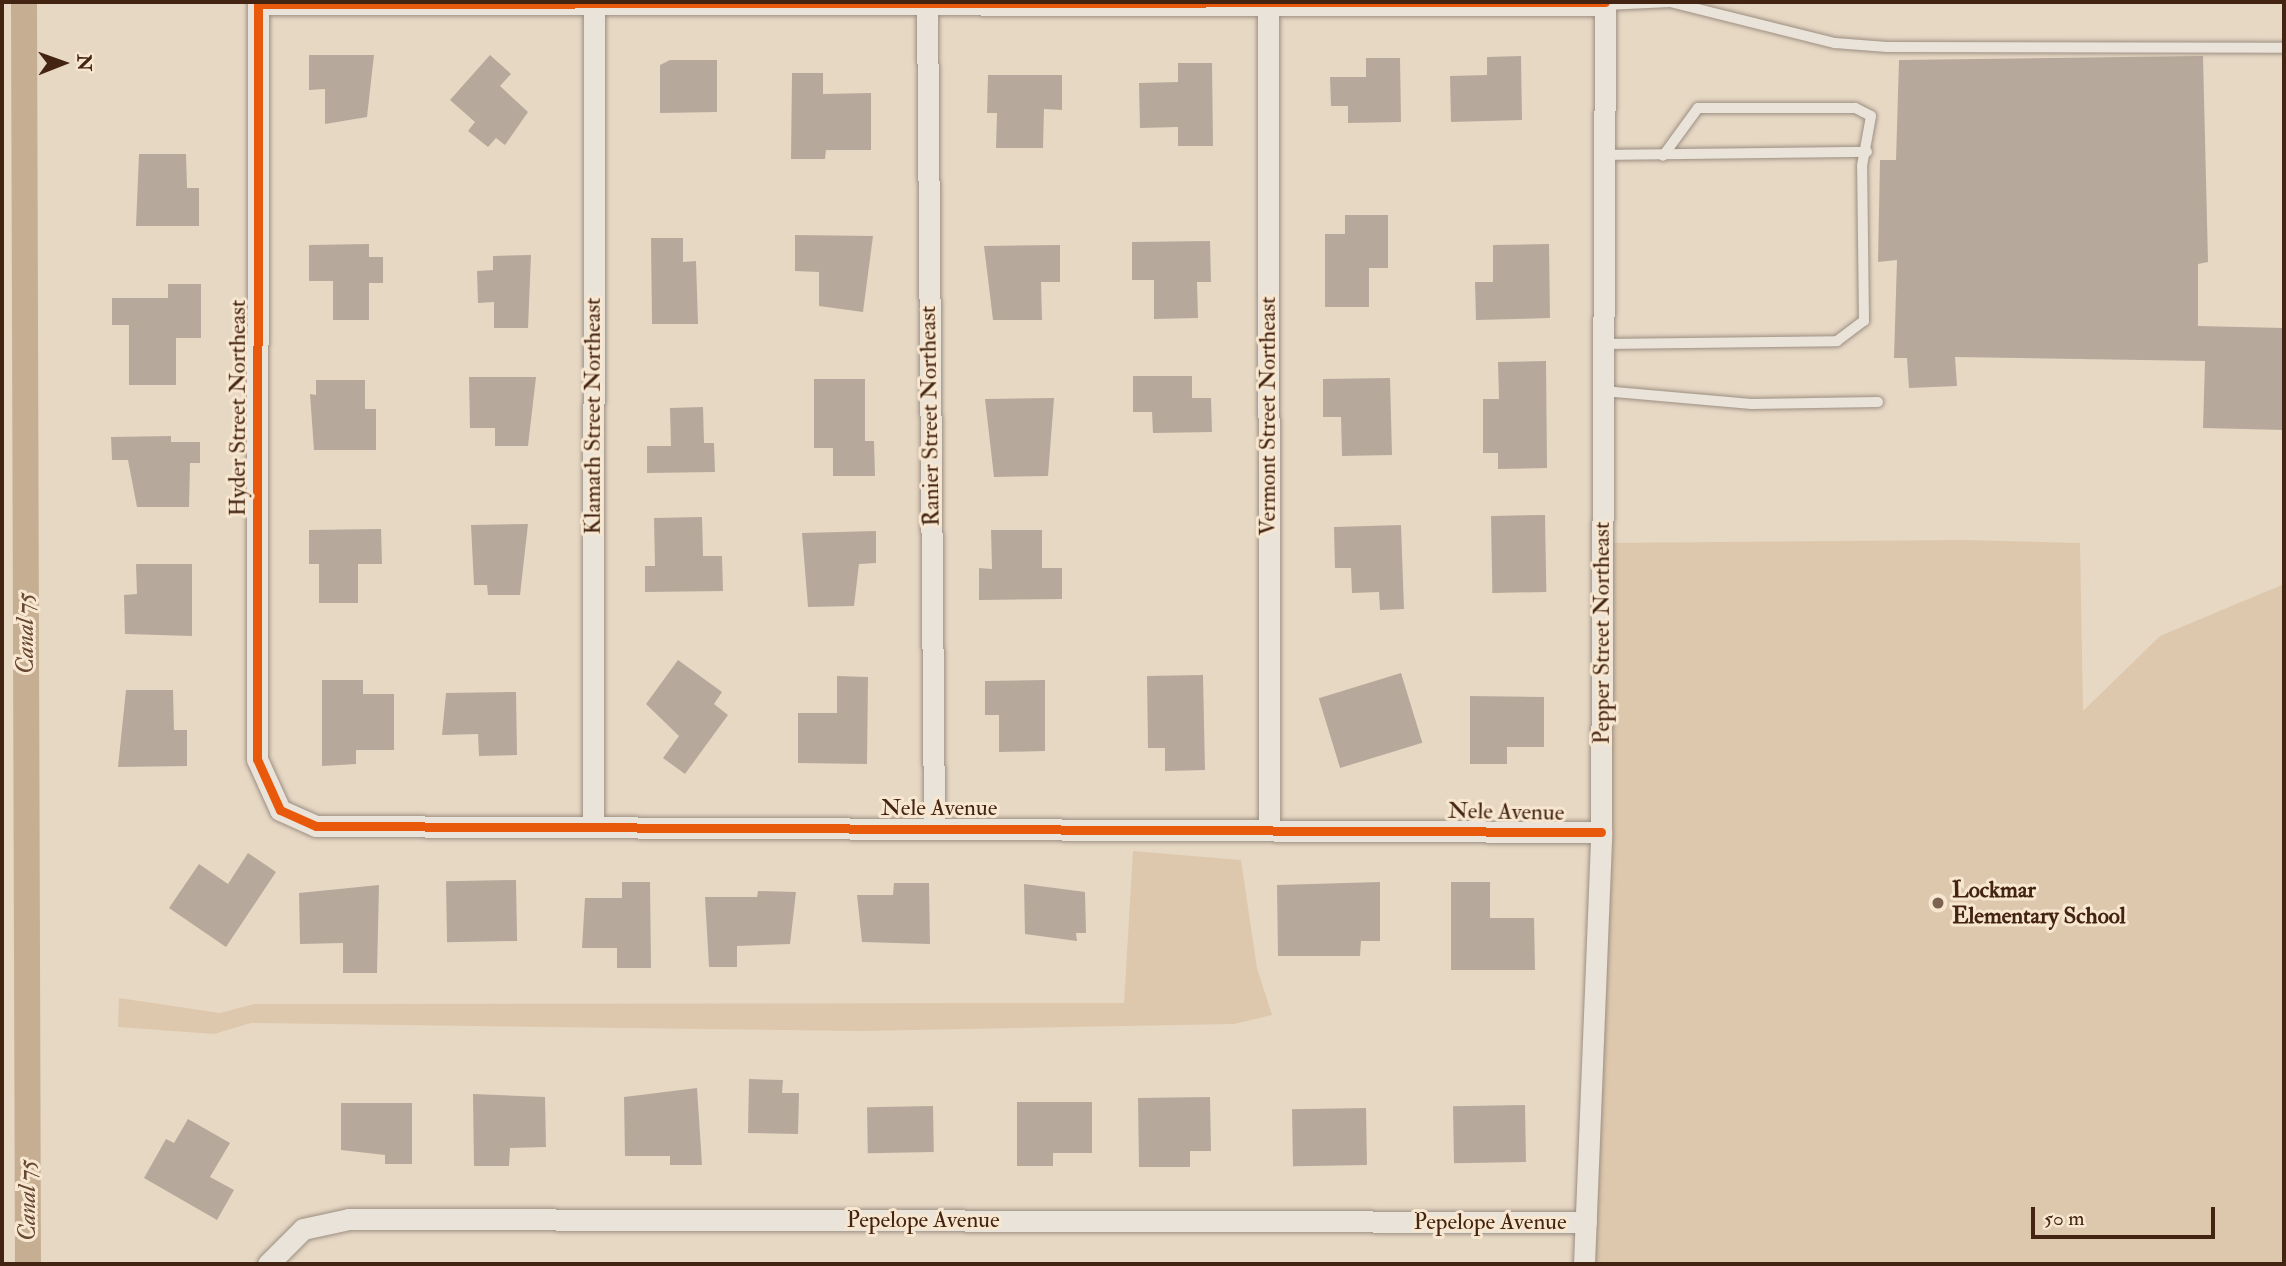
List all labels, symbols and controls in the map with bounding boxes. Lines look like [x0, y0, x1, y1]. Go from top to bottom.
north arrow [28, 28, 98, 98]
text: N [72, 54, 96, 71]
street label: Vermont Street Northeast [1254, 296, 1282, 536]
street label: Klamath Street Northeast [579, 298, 607, 534]
street label: Hyder Street Northeast [224, 300, 252, 516]
street label: Ranier Street Northeast [914, 305, 946, 527]
street label: Pepper Street Northeast [1588, 522, 1616, 744]
water label: Canal 75 [12, 592, 40, 674]
street label: Nele Avenue [881, 794, 997, 822]
street label: Nele Avenue [1447, 797, 1565, 827]
place label: Lockmar Elementary School [1952, 876, 2126, 930]
marker: Lockmar Elementary School [1930, 895, 1946, 911]
water label: Canal 75 [14, 1159, 42, 1241]
scale bar [2034, 1192, 2218, 1236]
text: 50 m [2044, 1205, 2085, 1232]
street label: Pepelope Avenue [846, 1206, 1000, 1234]
street label: Pepelope Avenue [1413, 1208, 1567, 1236]

